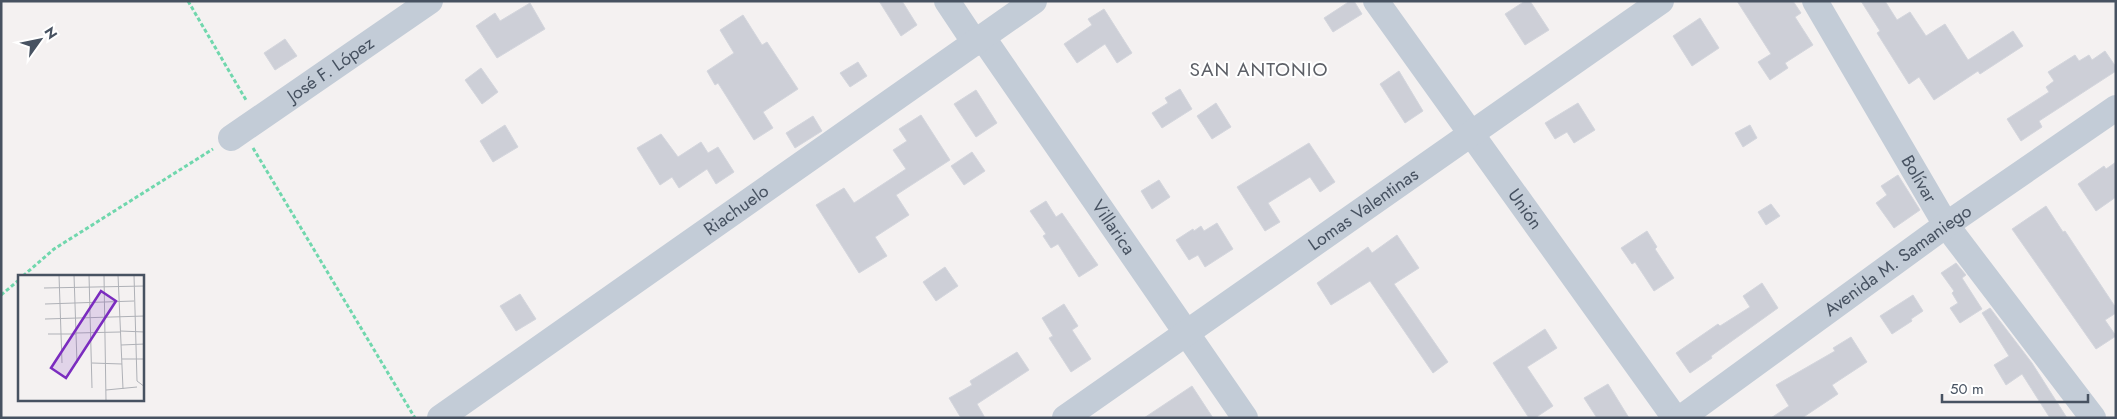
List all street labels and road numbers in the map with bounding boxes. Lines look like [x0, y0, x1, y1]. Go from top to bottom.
street label: José F. López [280, 30, 380, 110]
street label: Bolívar [1895, 150, 1944, 208]
street label: Lomas Valentinas [1303, 162, 1424, 257]
street label: Riachuelo [698, 178, 774, 242]
street label: Unión [1502, 183, 1549, 235]
street label: Villarica [1085, 195, 1142, 260]
street label: Avenida M. Samaniego [1819, 198, 1977, 323]

